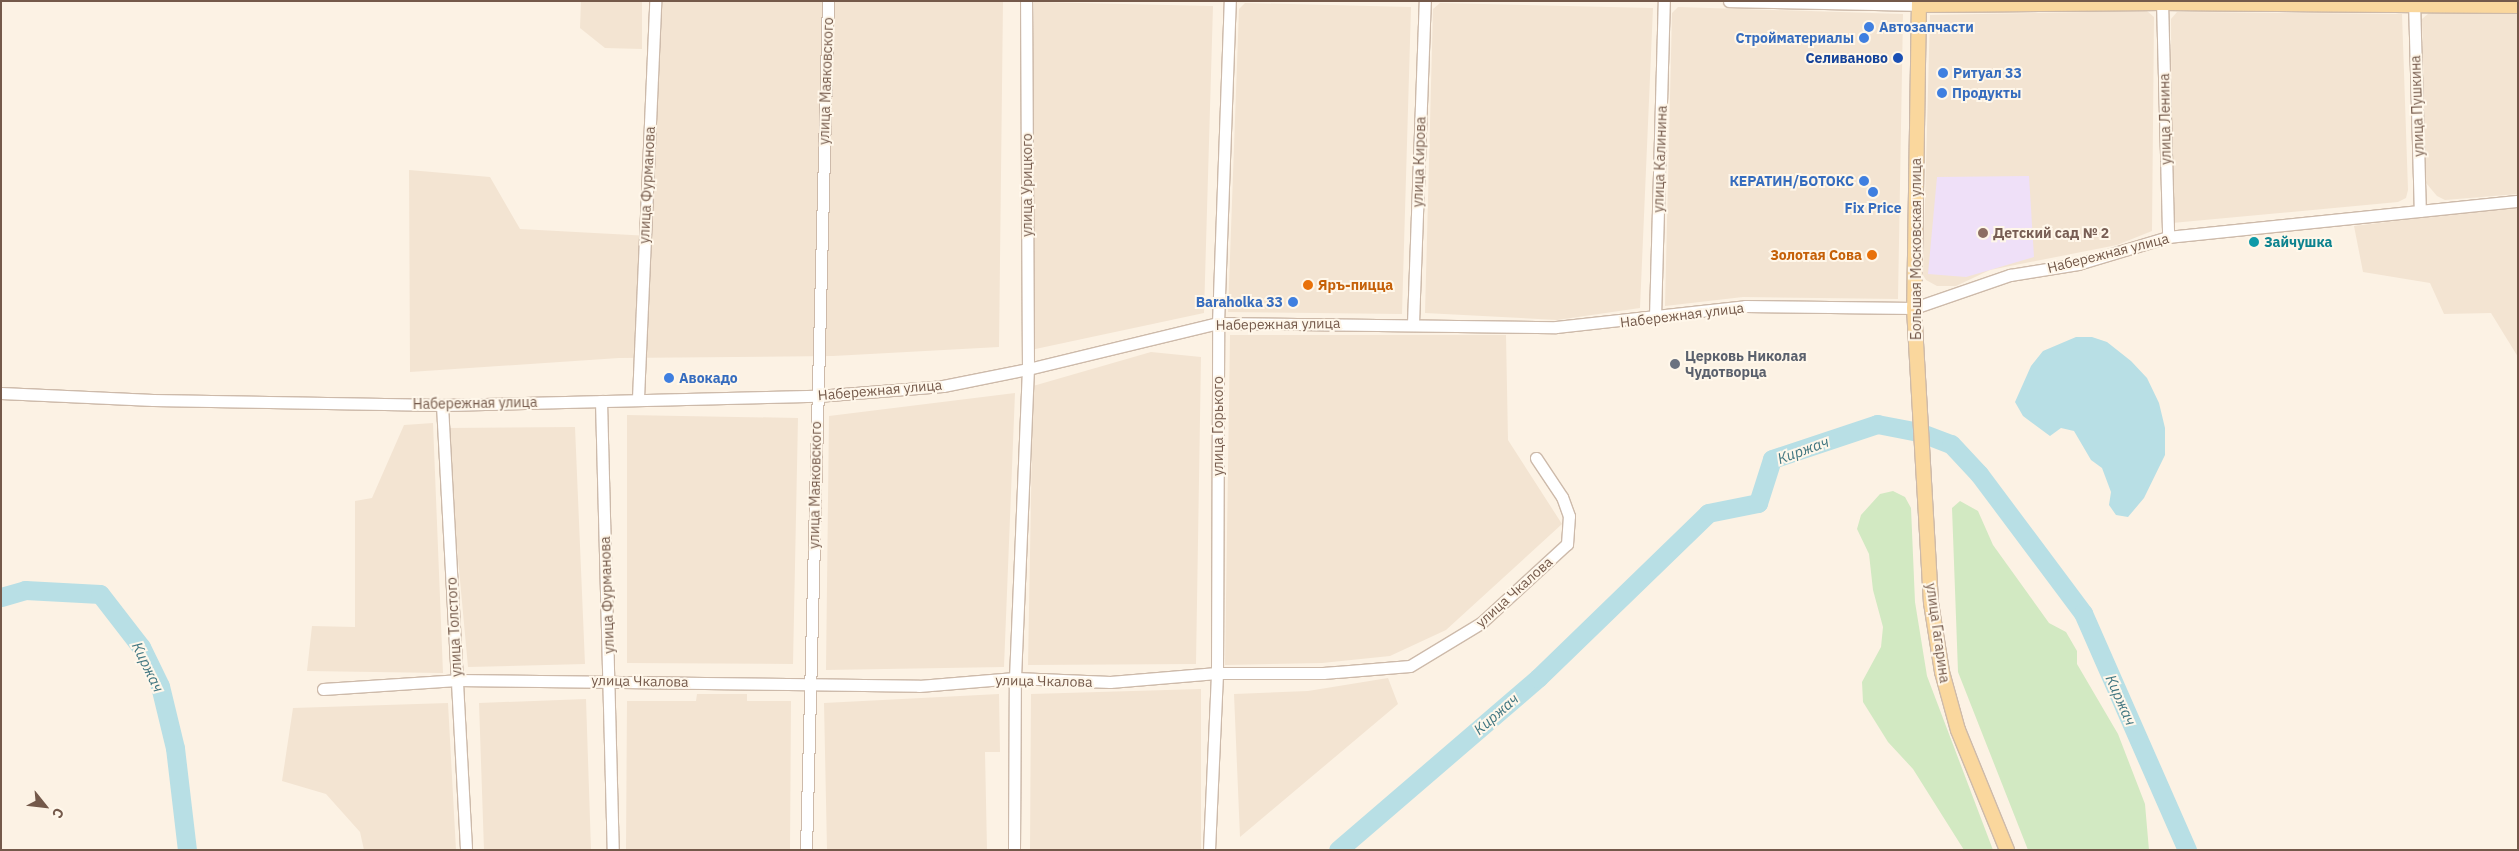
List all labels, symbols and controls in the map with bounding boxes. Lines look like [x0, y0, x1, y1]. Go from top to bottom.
street label: улица Маяковского [815, 17, 837, 145]
place label: Автозапчасти [1879, 19, 1974, 35]
marker: Автозапчасти [1863, 21, 1875, 33]
place label: Стройматериалы [1736, 30, 1854, 46]
marker: Стройматериалы [1858, 32, 1870, 44]
place label: Селиваново [1806, 50, 1888, 66]
marker: Селиваново [1892, 52, 1904, 64]
street label: улица Пушкина [2407, 55, 2427, 157]
place label: Ритуал 33 [1953, 65, 2022, 81]
marker: Ритуал 33 [1937, 67, 1949, 79]
street label: улица Ленина [2156, 73, 2174, 165]
place label: Продукты [1952, 85, 2021, 101]
marker: Продукты [1936, 87, 1948, 99]
street label: улица Калинина [1650, 105, 1670, 213]
street label: улица Кирова [1409, 116, 1429, 208]
street label: улица Фурманова [636, 126, 658, 244]
street label: улица Урицкого [1019, 133, 1035, 237]
street label: Большая Московская улица [1908, 158, 1924, 340]
place label: КЕРАТИН/БОТОКС [1729, 173, 1854, 189]
marker: КЕРАТИН/БОТОКС [1858, 175, 1870, 187]
marker: Fix Price [1867, 186, 1879, 198]
place label: Fix Price [1844, 200, 1902, 216]
place label: Детский сад № 2 [1993, 225, 2109, 241]
marker: Детский сад № 2 [1977, 227, 1989, 239]
street label: Набережная улица [2045, 230, 2171, 276]
place label: Зайчушка [2264, 234, 2333, 250]
marker: Зайчушка [2248, 236, 2260, 248]
place label: Золотая Сова [1770, 247, 1862, 263]
marker: Золотая Сова [1866, 249, 1878, 261]
place label: Яръ-пицца [1318, 277, 1393, 293]
marker: Яръ-пицца [1302, 279, 1314, 291]
place label: Baraholka 33 [1196, 294, 1283, 310]
marker: Baraholka 33 [1287, 296, 1299, 308]
street label: Набережная улица [1619, 299, 1745, 331]
street label: Набережная улица [1216, 315, 1340, 333]
place label: Церковь Николая Чудотворца [1685, 348, 1807, 381]
marker: Церковь Николая Чудотворца [1669, 358, 1681, 370]
place label: Авокадо [679, 370, 738, 386]
marker: Авокадо [663, 372, 675, 384]
street label: Набережная улица [817, 376, 943, 404]
street label: улица Горького [1210, 376, 1226, 476]
street label: Набережная улица [413, 394, 537, 412]
street label: улица Маяковского [805, 421, 825, 549]
water label: Киржач [1775, 432, 1831, 468]
street label: улица Фурманова [597, 536, 617, 654]
street label: улица Чкалова [1472, 553, 1556, 631]
street label: улица Толстого [443, 577, 465, 677]
street label: улица Гагарина [1923, 582, 1953, 684]
water label: Киржач [128, 639, 168, 695]
street label: улица Чкалова [591, 672, 689, 690]
street label: улица Чкалова [995, 672, 1093, 690]
water label: Киржач [2102, 672, 2140, 728]
water label: Киржач [1470, 690, 1522, 738]
north arrow [20, 781, 70, 831]
text: С [48, 805, 68, 822]

